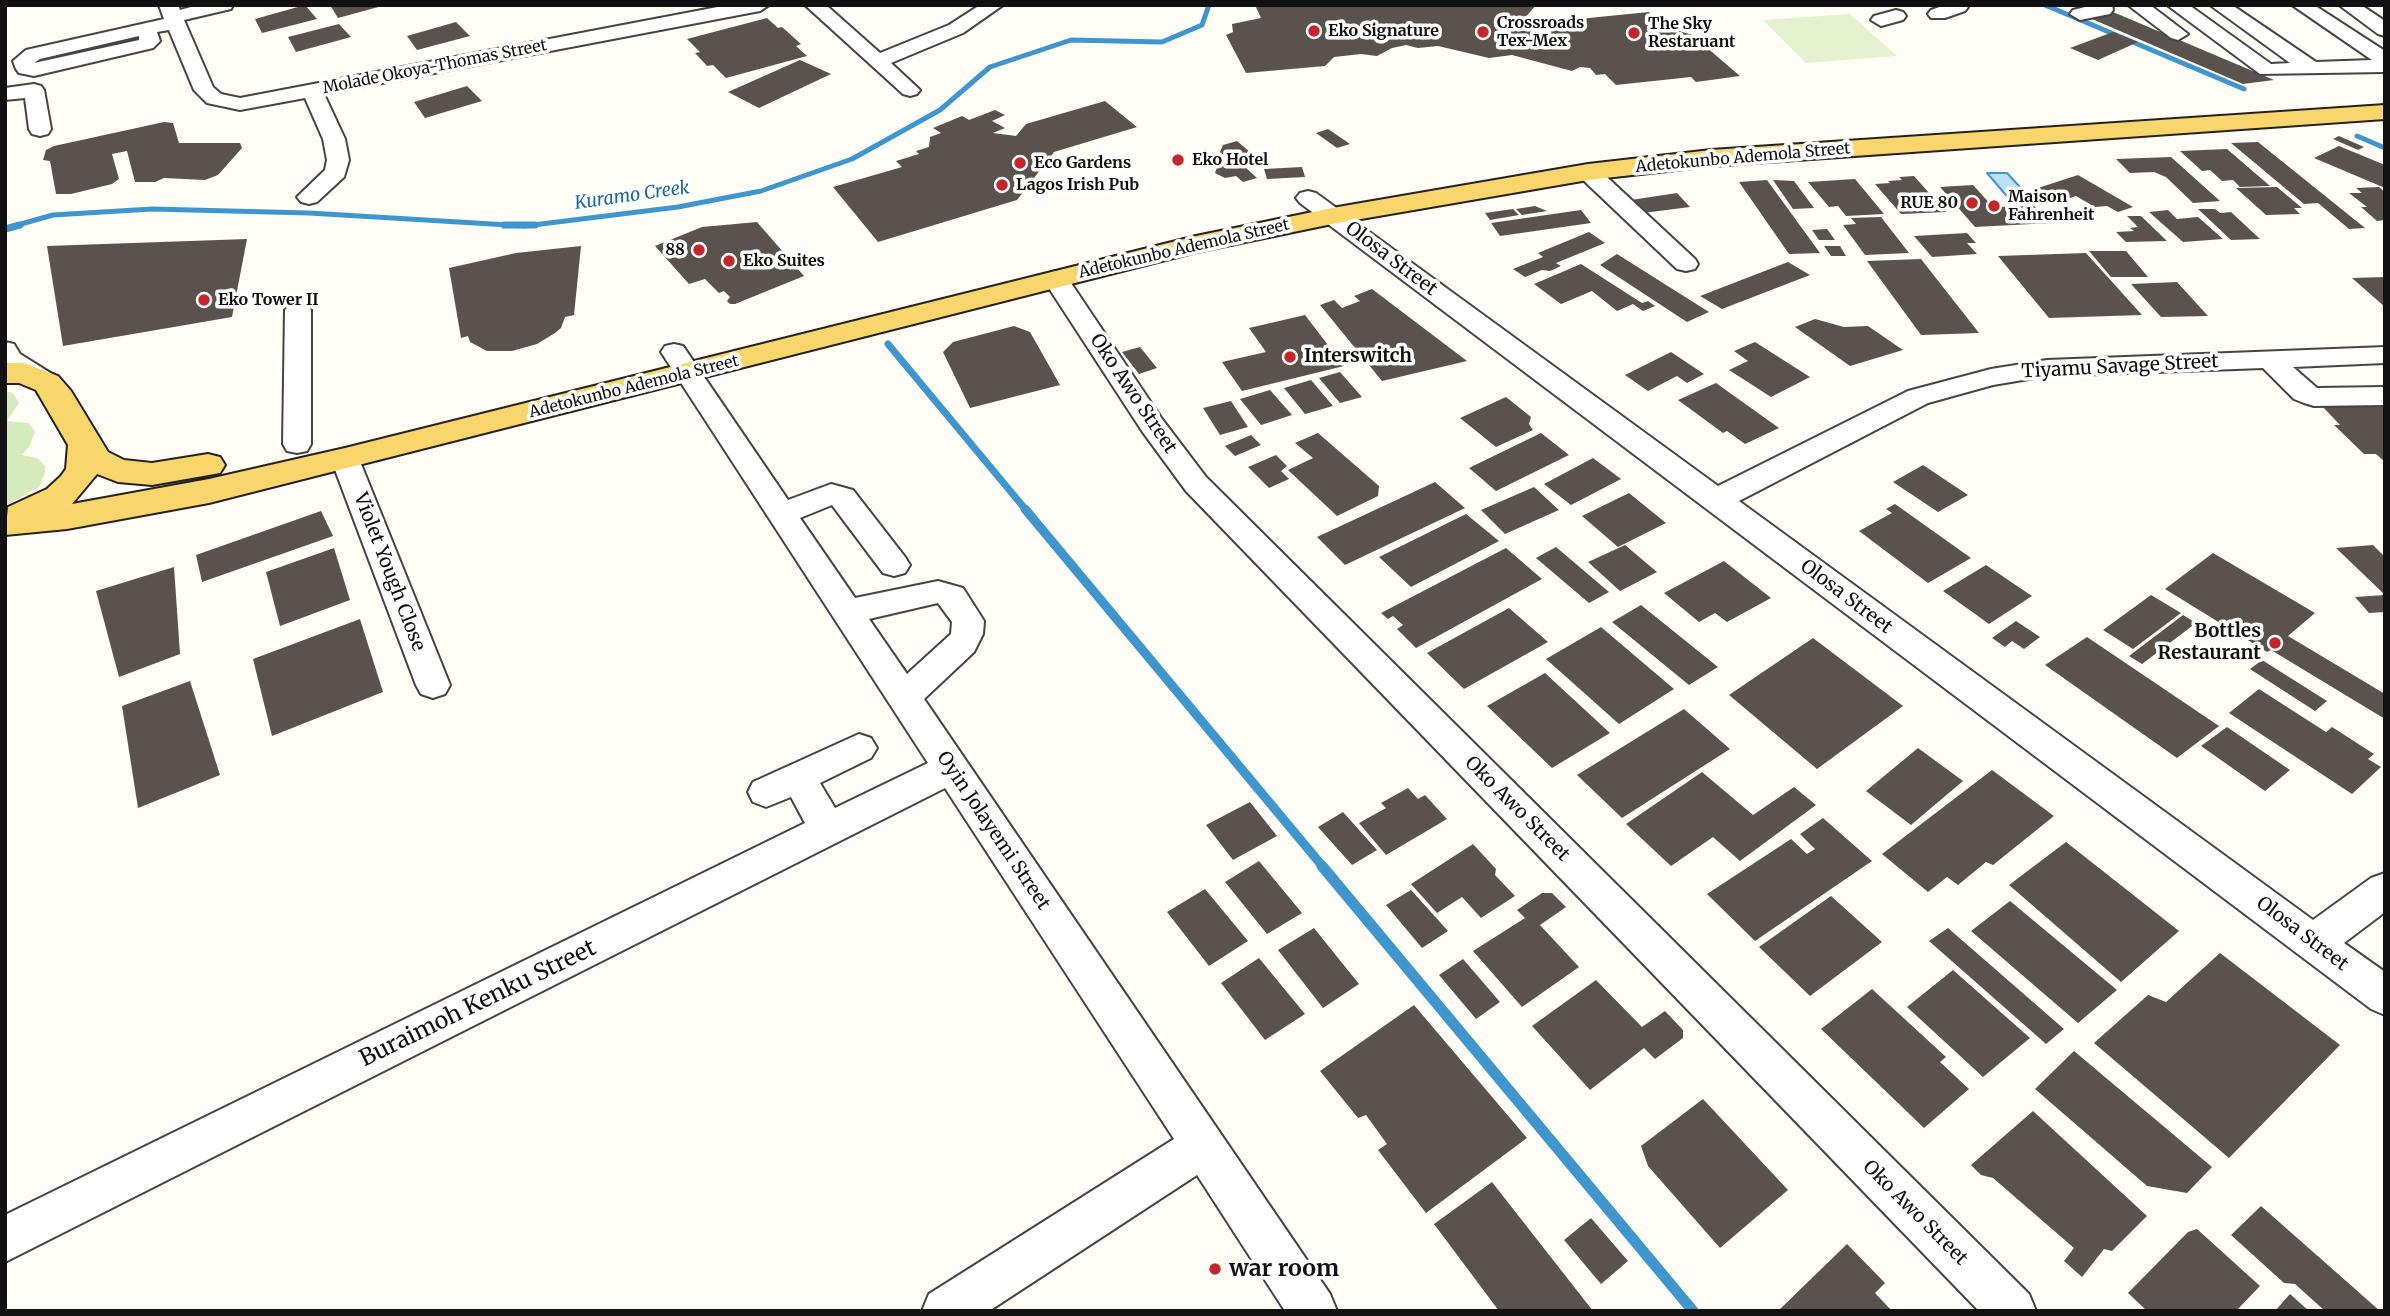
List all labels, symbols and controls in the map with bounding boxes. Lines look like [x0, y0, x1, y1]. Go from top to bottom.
place label: Crossroads Tex-Mex [1497, 13, 1584, 51]
place label: The Sky Restaruant [1648, 14, 1736, 52]
place label: Eko Signature [1328, 21, 1439, 41]
marker: Eko Signature [1306, 23, 1322, 39]
marker: Crossroads Tex-Mex [1475, 24, 1491, 40]
marker: The Sky Restaruant [1626, 25, 1642, 41]
street label: Molade Okoya-Thomas Street [321, 36, 549, 98]
street label: Adetokunbo Ademola Street [1635, 139, 1851, 177]
place label: Eko Hotel [1192, 150, 1268, 170]
marker: Eko Hotel [1170, 152, 1186, 168]
place label: Eco Gardens [1034, 153, 1131, 173]
marker: Eco Gardens [1012, 155, 1028, 171]
place label: Lagos Irish Pub [1016, 175, 1139, 195]
water label: Kuramo Creek [573, 177, 691, 215]
marker: Lagos Irish Pub [994, 177, 1010, 193]
place label: Maison Fahrenheit [2008, 187, 2094, 225]
place label: RUE 80 [1900, 193, 1958, 213]
marker: RUE 80 [1964, 195, 1980, 211]
marker: Maison Fahrenheit [1986, 198, 2002, 214]
street label: Adetokunbo Ademola Street [1077, 215, 1291, 283]
street label: Olosa Street [1341, 217, 1441, 301]
place label: 88 [665, 240, 685, 260]
marker: 88 [691, 242, 707, 258]
place label: Eko Suites [743, 251, 825, 271]
marker: Eko Suites [721, 253, 737, 269]
place label: Eko Tower II [218, 290, 319, 310]
marker: Eko Tower II [196, 292, 212, 308]
street label: Oko Awo Street [1085, 330, 1181, 458]
place label: Interswitch [1304, 346, 1412, 368]
marker: Interswitch [1282, 349, 1298, 365]
street label: Tiyamu Savage Street [2021, 350, 2219, 384]
street label: Adetokunbo Ademola Street [527, 352, 741, 422]
street label: Violet Yough Close [348, 490, 430, 654]
street label: Olosa Street [1796, 555, 1896, 639]
place label: Bottles Restaurant [2158, 621, 2261, 665]
marker: Bottles Restaurant [2267, 635, 2283, 651]
street label: Oyin Jolayemi Street [932, 747, 1054, 915]
street label: Oko Awo Street [1460, 752, 1574, 866]
street label: Olosa Street [2252, 892, 2352, 976]
street label: Buraimoh Kenku Street [355, 935, 601, 1073]
street label: Oko Awo Street [1858, 1156, 1972, 1270]
place label: war room [1229, 1255, 1339, 1283]
marker: war room [1207, 1261, 1223, 1277]

